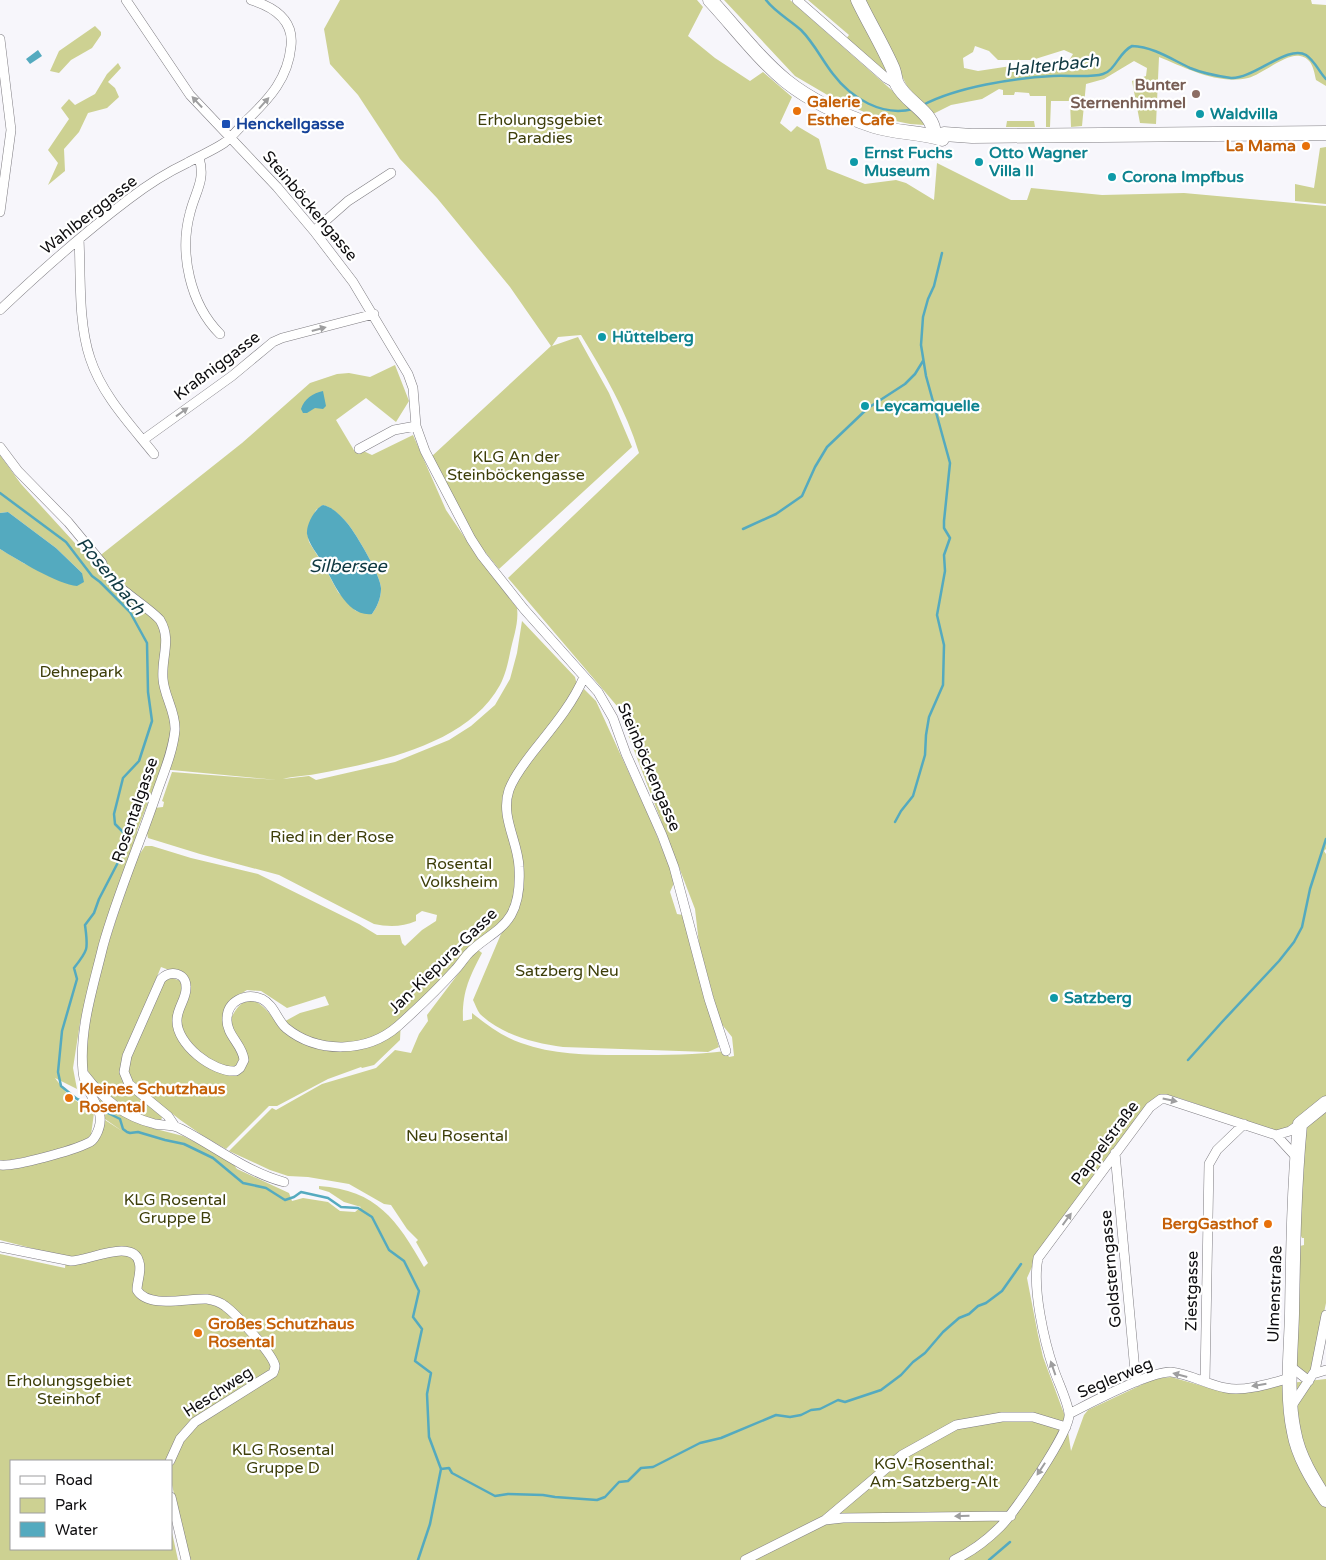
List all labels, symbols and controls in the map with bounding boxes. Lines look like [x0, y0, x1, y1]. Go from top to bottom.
water label: Halterbach [1004, 49, 1101, 81]
place label: Bunter Sternenhimmel [1071, 75, 1187, 113]
marker: Bunter Sternenhimmel [1190, 88, 1202, 100]
place label: Galerie Esther Cafe [807, 92, 895, 130]
one-way arrow [191, 96, 203, 108]
one-way arrow [258, 97, 270, 109]
place label: Waldvilla [1210, 104, 1278, 124]
marker: Galerie Esther Cafe [791, 105, 803, 117]
marker: Waldvilla [1194, 108, 1206, 120]
park label: Erholungsgebiet Paradies [477, 110, 603, 148]
place label: Henckellgasse [236, 114, 344, 134]
marker: Henckellgasse [220, 118, 232, 130]
place label: La Mama [1226, 136, 1296, 156]
marker: La Mama [1300, 140, 1312, 152]
place label: Ernst Fuchs Museum [864, 143, 953, 181]
place label: Otto Wagner Villa II [989, 143, 1088, 181]
street label: Steinböckengasse [258, 147, 362, 265]
marker: Ernst Fuchs Museum [848, 156, 860, 168]
marker: Otto Wagner Villa II [973, 156, 985, 168]
place label: Corona Impfbus [1122, 167, 1244, 187]
street label: Wahlberggasse [37, 171, 141, 259]
marker: Corona Impfbus [1106, 171, 1118, 183]
one-way arrow [312, 324, 327, 332]
street label: Kraßniggasse [170, 327, 264, 405]
place label: Hüttelberg [612, 327, 694, 347]
marker: Hüttelberg [596, 331, 608, 343]
place label: Leycamquelle [875, 396, 980, 416]
marker: Leycamquelle [859, 400, 871, 412]
one-way arrow [176, 407, 189, 417]
park label: KLG An der Steinböckengasse [447, 447, 585, 485]
water label: Rosenbach [72, 532, 151, 620]
water label: Silbersee [309, 555, 387, 577]
park label: Dehnepark [39, 662, 123, 682]
street label: Steinböckengasse [613, 700, 685, 834]
street label: Rosentalgasse [108, 755, 162, 865]
park label: Ried in der Rose [270, 827, 394, 847]
park label: Rosental Volksheim [420, 854, 498, 892]
street label: Jan-Kiepura-Gasse [384, 904, 502, 1018]
park label: Satzberg Neu [515, 961, 619, 981]
place label: Satzberg [1064, 988, 1132, 1008]
marker: Satzberg [1048, 992, 1060, 1004]
place label: Kleines Schutzhaus Rosental [79, 1079, 226, 1117]
marker: Kleines Schutzhaus Rosental [63, 1092, 75, 1104]
street label: Pappelstraße [1067, 1097, 1143, 1189]
one-way arrow [1163, 1097, 1179, 1105]
park label: Neu Rosental [406, 1126, 508, 1146]
park label: KLG Rosental Gruppe B [124, 1190, 226, 1228]
street label: Goldsterngasse [1096, 1209, 1126, 1329]
one-way arrow [1062, 1212, 1072, 1226]
place label: BergGasthof [1162, 1214, 1259, 1234]
marker: BergGasthof [1262, 1218, 1274, 1230]
street label: Ulmenstraße [1263, 1245, 1287, 1343]
street label: Ziestgasse [1181, 1251, 1203, 1331]
place label: Großes Schutzhaus Rosental [208, 1314, 355, 1352]
marker: Großes Schutzhaus Rosental [192, 1327, 204, 1339]
street label: Seglerweg [1074, 1353, 1156, 1403]
one-way arrow [1049, 1360, 1056, 1375]
street label: Heschweg [180, 1362, 256, 1422]
one-way arrow [1173, 1370, 1188, 1378]
park label: Erholungsgebiet Steinhof [6, 1371, 132, 1409]
one-way arrow [1250, 1382, 1266, 1390]
park label: KLG Rosental Gruppe D [232, 1440, 334, 1478]
park label: KGV-Rosenthal: Am-Satzberg-Alt [870, 1454, 998, 1492]
legend [10, 1460, 172, 1550]
one-way arrow [1037, 1462, 1046, 1476]
text: Road [55, 1471, 93, 1489]
text: Park [55, 1496, 87, 1514]
one-way arrow [954, 1512, 970, 1520]
text: Water [55, 1521, 98, 1539]

